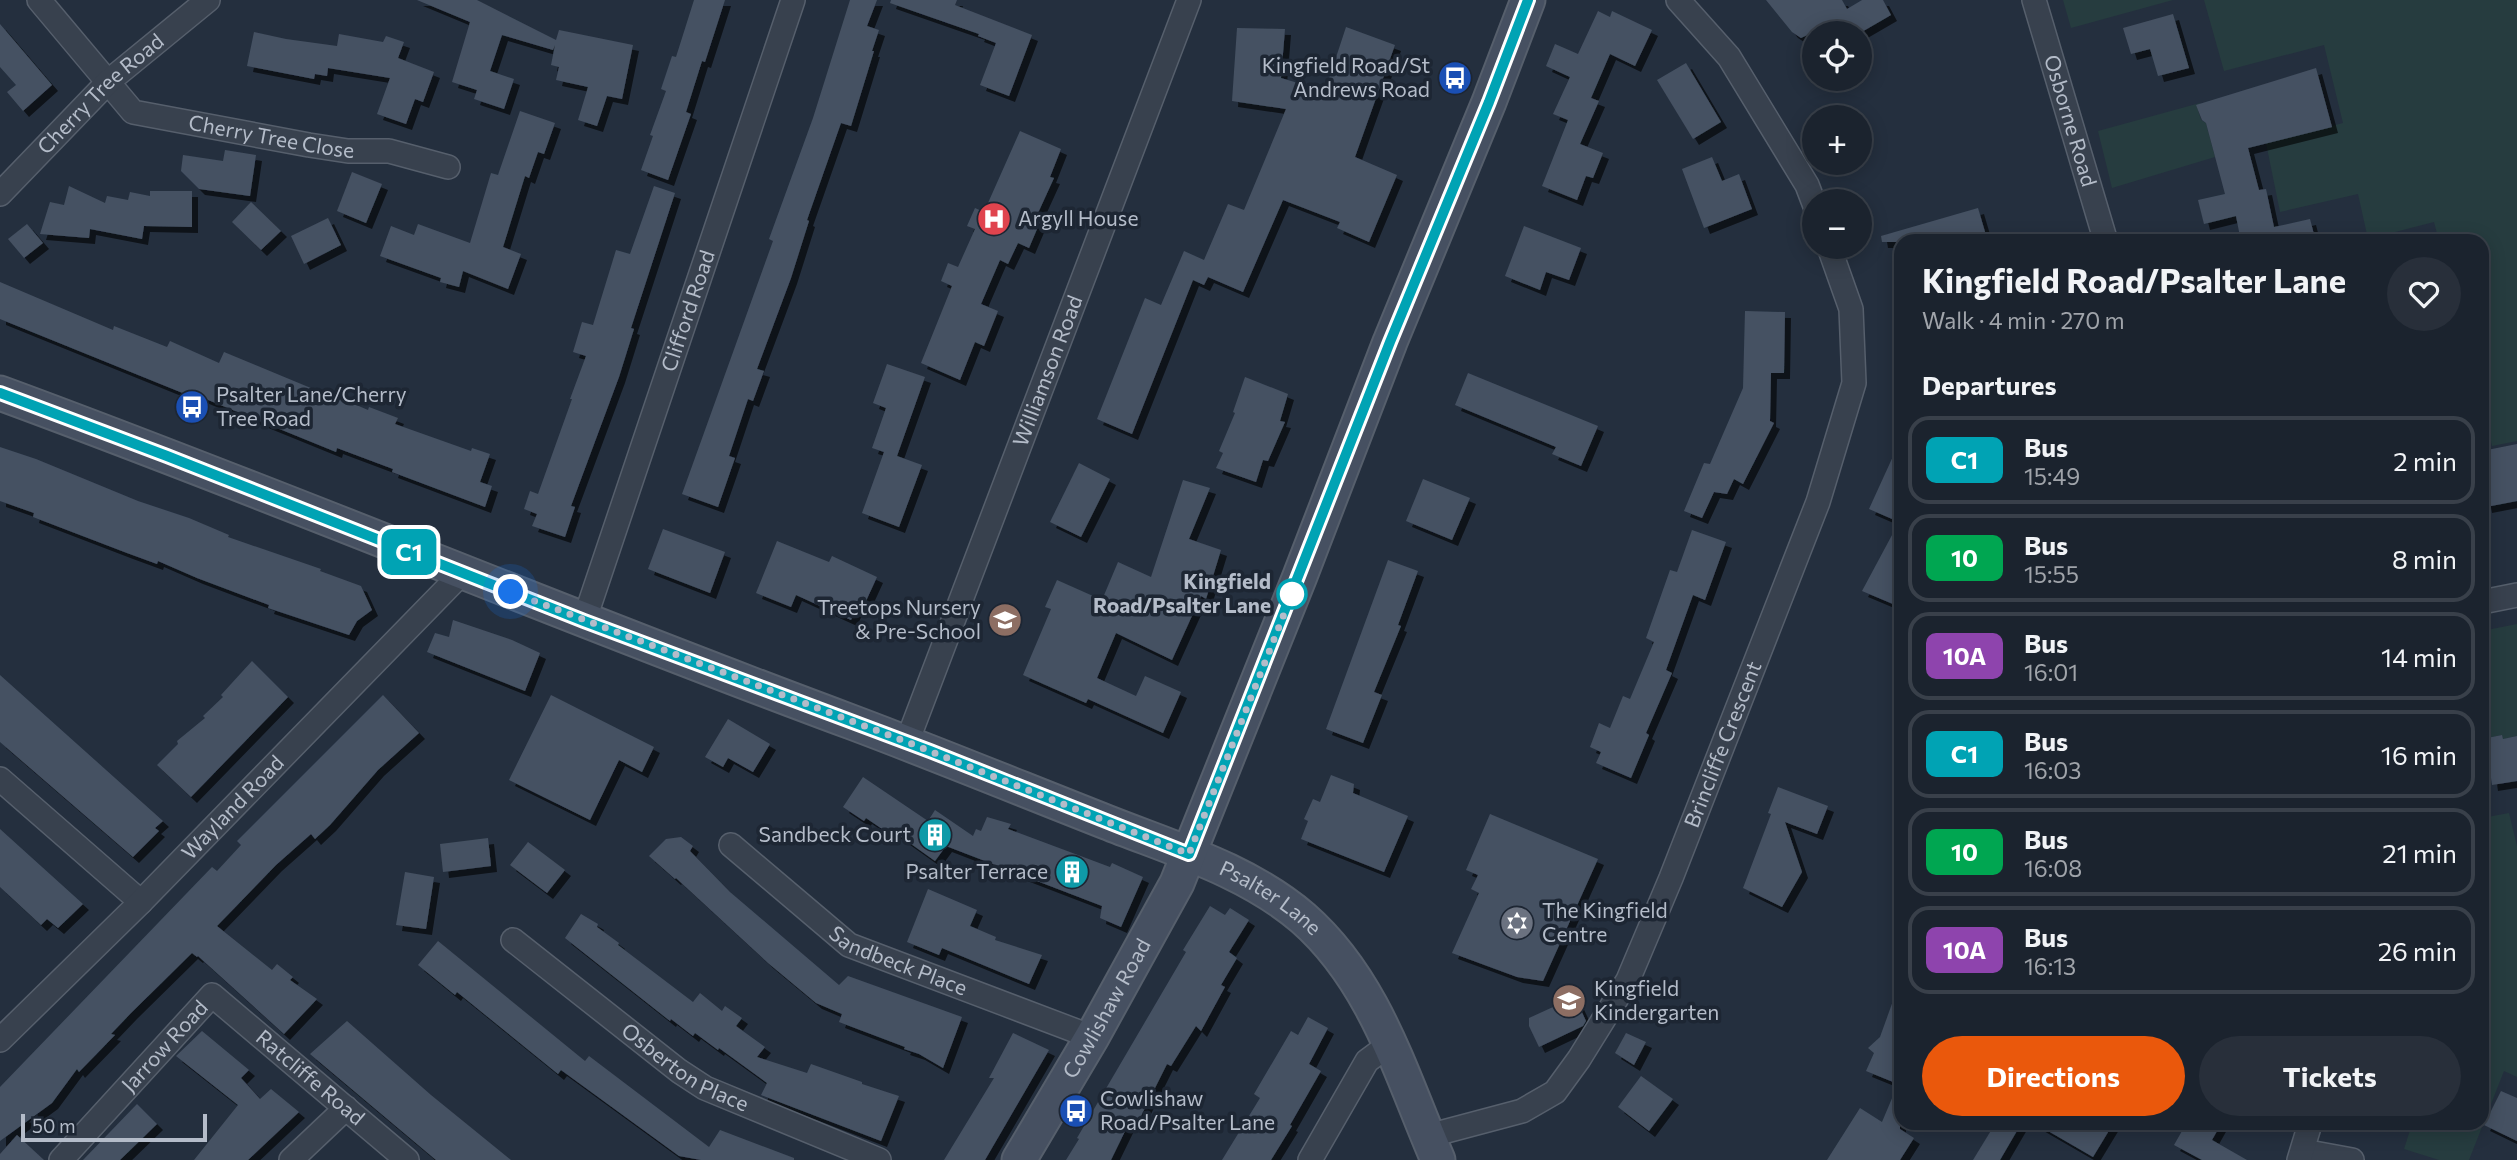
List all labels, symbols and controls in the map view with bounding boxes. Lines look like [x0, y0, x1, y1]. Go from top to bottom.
map controls [1802, 21, 1872, 259]
button: locate [1802, 21, 1872, 91]
street label: Cherry Tree Road [32, 28, 168, 159]
street label: Osborne Road [2040, 51, 2103, 189]
place label: Kingfield Road/St Andrews Road [1262, 52, 1430, 101]
bus stop icon: Kingfield Road/St Andrews Road [1436, 59, 1474, 97]
button: + [1802, 105, 1872, 175]
street label: Cherry Tree Close [187, 109, 354, 162]
button: − [1802, 189, 1872, 259]
hospital icon: Argyll House [975, 200, 1013, 238]
place label: Argyll House [1018, 205, 1138, 230]
street label: Clifford Road [655, 247, 719, 375]
button: heart [2387, 257, 2461, 331]
text: Kingfield Road/Psalter Lane [1922, 259, 2346, 300]
street label: Williamson Road [1007, 291, 1087, 449]
text: Walk · 4 min · 270 m [1922, 306, 2125, 334]
text: Departures [1922, 369, 2057, 400]
place label: Psalter Lane/Cherry Tree Road [216, 381, 407, 430]
bus stop icon: Psalter Lane/Cherry Tree Road [173, 388, 211, 426]
text: Bus [2024, 431, 2068, 462]
text: C1 [1951, 445, 1978, 474]
text: 2 min [2393, 445, 2457, 476]
text: 15:49 [2024, 462, 2080, 490]
line badge: C1 [378, 529, 440, 575]
text: Bus [2024, 529, 2068, 560]
text: C1 [395, 537, 423, 566]
text: 10 [1951, 543, 1978, 572]
text: 8 min [2392, 543, 2457, 574]
text: 15:55 [2024, 560, 2079, 588]
place label: Kingfield Road/Psalter Lane [1093, 568, 1271, 617]
your location [493, 574, 528, 609]
marker: Kingfield Road/Psalter Lane [1277, 579, 1307, 609]
place label: Treetops Nursery & Pre-School [817, 594, 981, 643]
school or university icon: Treetops Nursery & Pre-School [986, 601, 1024, 639]
text: Bus [2024, 627, 2068, 658]
text: 10A [1943, 641, 1986, 670]
text: 14 min [2381, 641, 2457, 672]
street label: Brincliffe Crescent [1678, 657, 1766, 831]
text: 16:01 [2024, 658, 2078, 686]
text: Bus [2024, 725, 2068, 756]
text: C1 [1951, 739, 1978, 768]
text: 16 min [2381, 739, 2457, 770]
street label: Wayland Road [176, 749, 288, 864]
text: 16:03 [2024, 756, 2081, 784]
building icon: Sandbeck Court [916, 816, 954, 854]
place label: Sandbeck Court [759, 821, 911, 846]
text: Bus [2024, 823, 2068, 854]
text: 10 [1951, 837, 1978, 866]
text: 21 min [2382, 837, 2457, 868]
building icon: Psalter Terrace [1053, 853, 1091, 891]
text: 16:08 [2024, 854, 2082, 882]
street label: Psalter Lane [1216, 855, 1327, 939]
place label: Psalter Terrace [905, 858, 1048, 883]
place label: The Kingfield Centre [1542, 897, 1668, 946]
synagogue icon: The Kingfield Centre [1498, 904, 1536, 942]
street label: Sandbeck Place [825, 920, 971, 1000]
text: Bus [2024, 921, 2068, 952]
street label: Cowlishaw Road [1056, 934, 1155, 1082]
text: 10A [1943, 935, 1986, 964]
text: 26 min [2378, 935, 2457, 966]
text: 16:13 [2024, 952, 2076, 980]
place label: Kingfield Kindergarten [1594, 975, 1719, 1024]
school or university icon: Kingfield Kindergarten [1550, 982, 1588, 1020]
street label: Jarrow Road [116, 994, 212, 1096]
street label: Osberton Place [617, 1017, 753, 1116]
street label: Ratcliffe Road [252, 1024, 370, 1130]
button: Directions [1922, 1036, 2185, 1116]
button: Tickets [2199, 1036, 2461, 1116]
place label: Cowlishaw Road/Psalter Lane [1100, 1085, 1275, 1134]
bus stop icon: Cowlishaw Road/Psalter Lane [1057, 1092, 1095, 1130]
scale bar [21, 1111, 206, 1143]
text: 50 m [32, 1114, 76, 1137]

